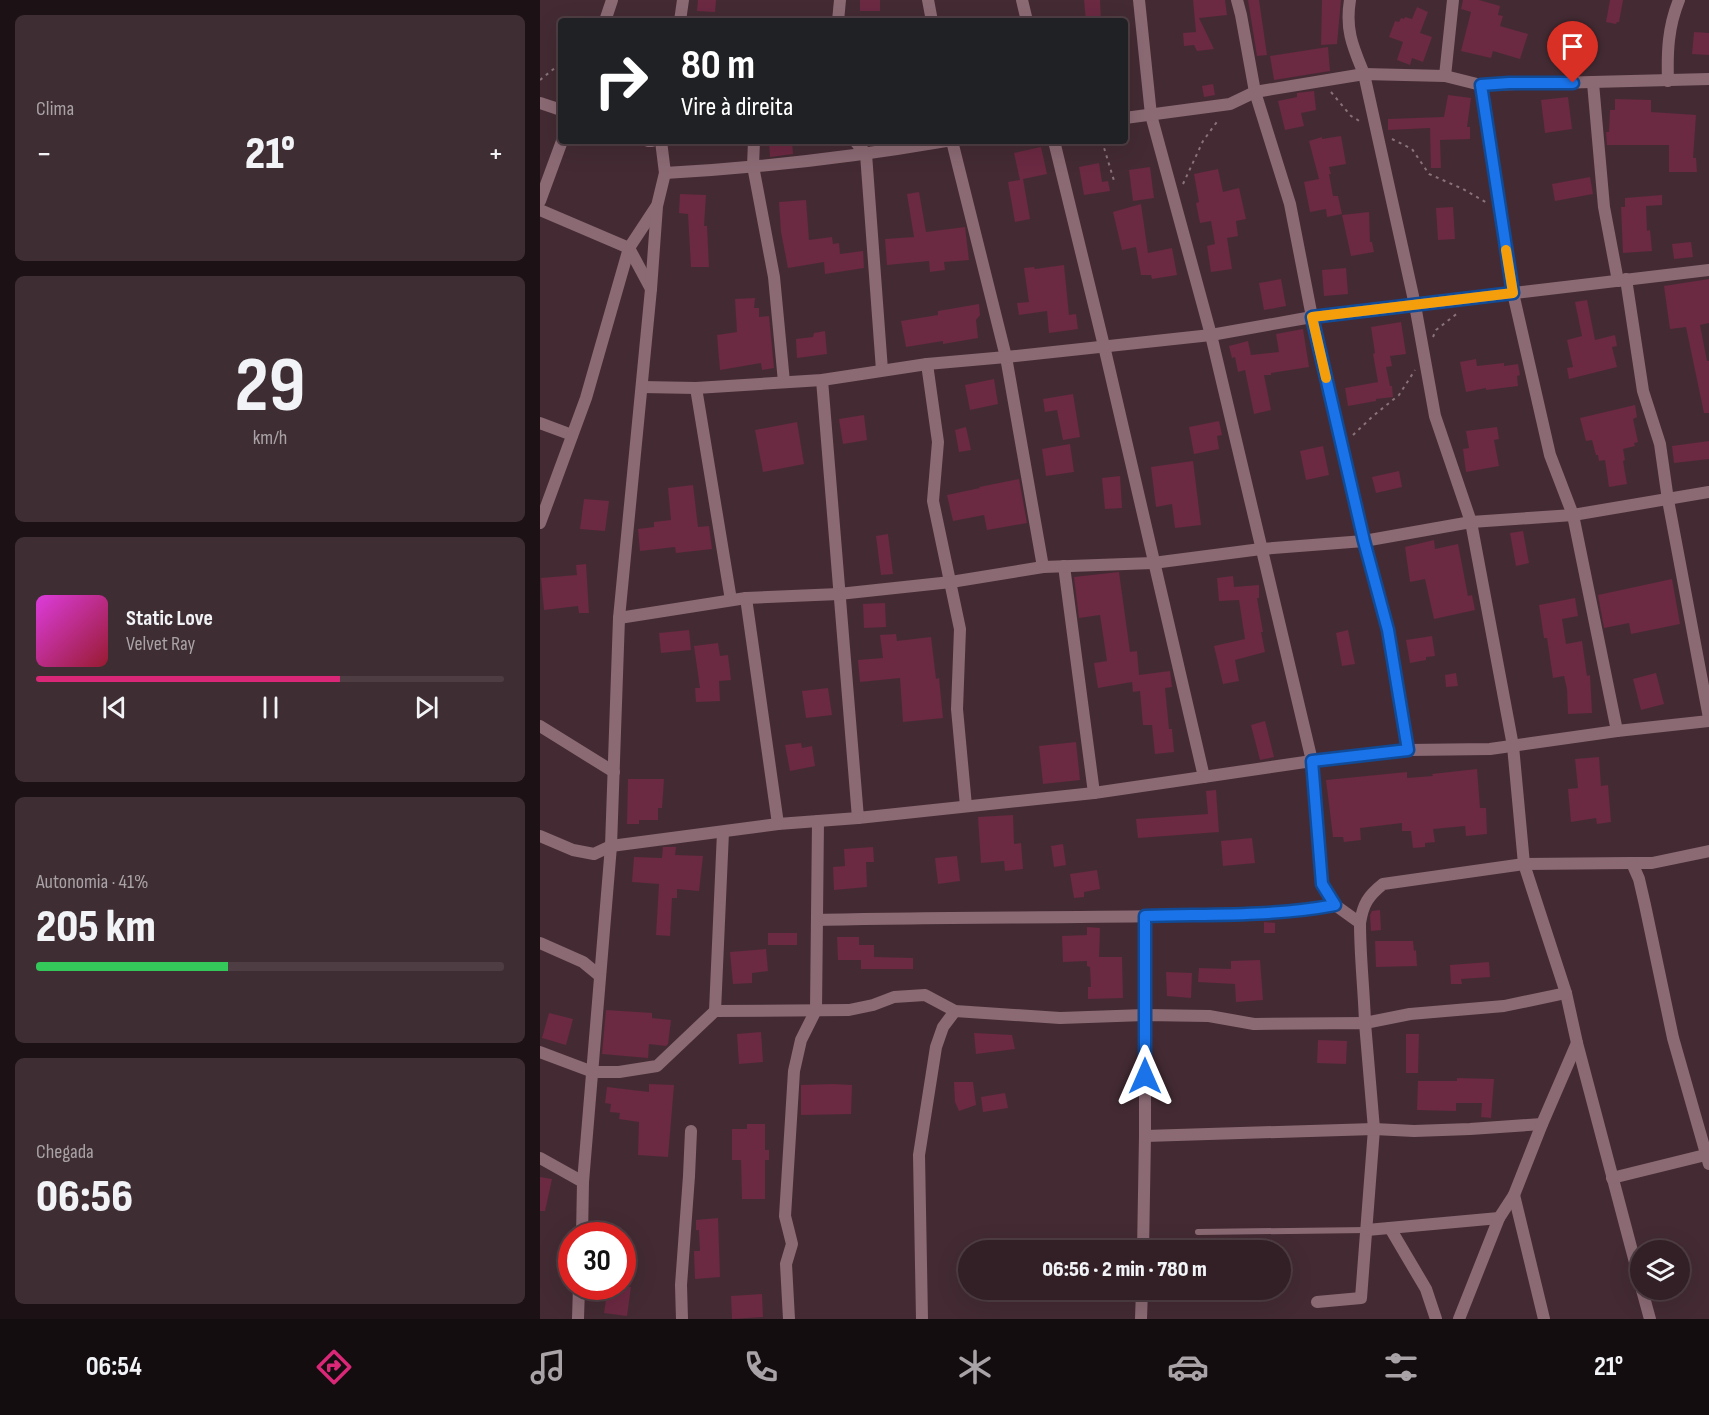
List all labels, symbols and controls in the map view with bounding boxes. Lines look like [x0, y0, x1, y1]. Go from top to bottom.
pin [1547, 21, 1598, 83]
icon: arrive [1556, 30, 1589, 63]
text: 80 m [681, 40, 755, 91]
icon: right [582, 42, 660, 120]
text: Vire à direita [681, 91, 793, 123]
text: Clima [36, 97, 74, 121]
text: 21° [245, 127, 295, 182]
text: − [36, 134, 52, 174]
text: + [488, 134, 504, 174]
text: 29 [234, 340, 306, 433]
text: km/h [253, 426, 287, 450]
text: Static Love [126, 605, 213, 632]
text: Velvet Ray [126, 632, 195, 656]
icon: previous [98, 691, 131, 724]
icon: pause [254, 691, 287, 724]
icon: next [410, 691, 443, 724]
text: Autonomia · 41% [36, 870, 149, 894]
text: 205 km [36, 900, 156, 955]
position arrow [1113, 1044, 1177, 1108]
text: Chegada [36, 1140, 94, 1164]
text: 06:56 [36, 1170, 133, 1225]
speed limit sign: 30 [558, 1222, 636, 1300]
map controls [1630, 1240, 1690, 1300]
button: layers [1630, 1240, 1690, 1300]
text: 06:56 · 2 min · 780 m [1042, 1256, 1207, 1283]
icon: directions [313, 1346, 355, 1388]
icon: music [527, 1346, 569, 1388]
icon: phone [740, 1346, 782, 1388]
icon: climate [954, 1346, 996, 1388]
icon: car [1167, 1346, 1209, 1388]
icon: filters [1380, 1346, 1422, 1388]
text: 06:54 [86, 1351, 142, 1383]
text: 21° [1594, 1351, 1623, 1383]

